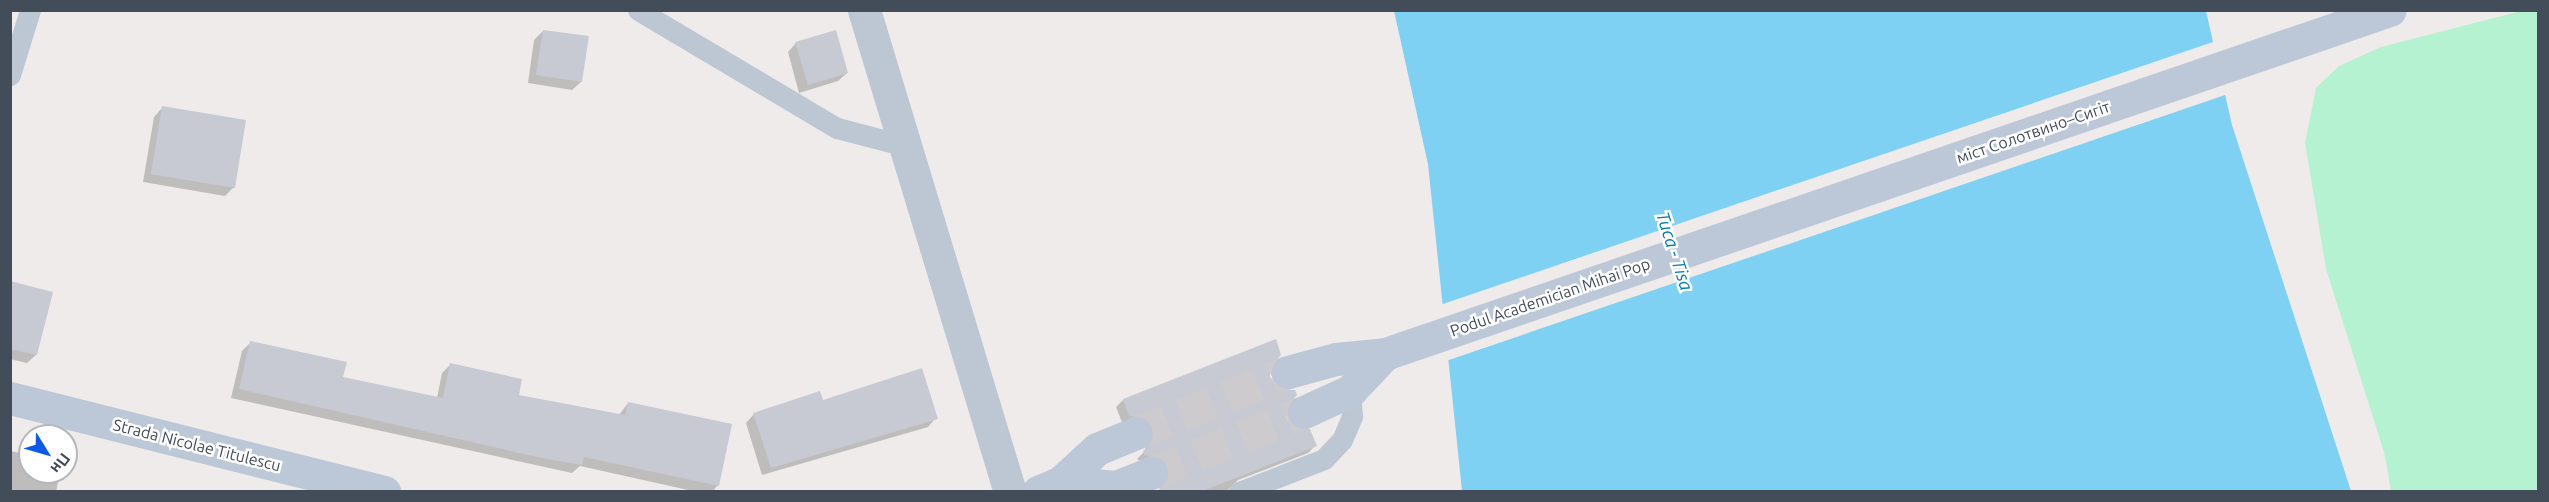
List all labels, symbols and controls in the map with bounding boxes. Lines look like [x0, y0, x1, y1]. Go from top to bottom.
street label: міст Солотвино–Сигіт [1954, 97, 2112, 167]
water label: Тиса - Tisa [1652, 209, 1698, 293]
street label: Podul Academician Mihai Pop [1448, 254, 1652, 340]
street label: Strada Nicolae Titulescu [111, 415, 283, 475]
north arrow [18, 424, 78, 484]
text: Пн [47, 450, 74, 477]

